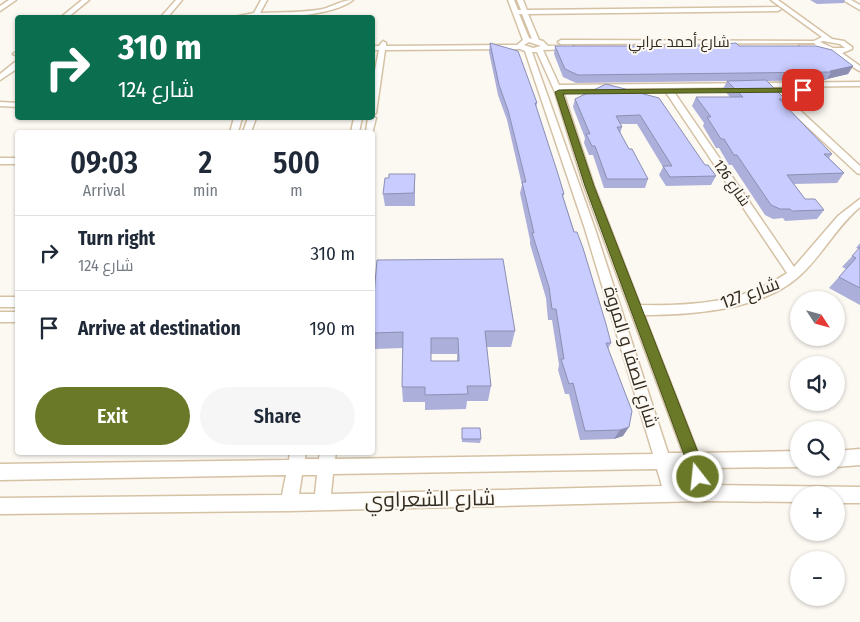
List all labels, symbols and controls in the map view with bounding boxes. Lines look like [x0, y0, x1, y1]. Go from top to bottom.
text: 310 m [118, 26, 202, 68]
street label: شارع أحمد عرابي [628, 32, 730, 54]
icon: right [35, 35, 100, 100]
pin [782, 69, 824, 111]
text: شارع 124 [118, 76, 194, 103]
icon: arrive [789, 76, 817, 104]
text: 09:03 [70, 145, 138, 181]
text: 2 [199, 145, 212, 181]
text: 500 [273, 145, 320, 181]
street label: شارع 126 [708, 156, 754, 211]
text: Arrival [83, 181, 125, 200]
text: min [193, 181, 218, 200]
text: m [290, 181, 303, 200]
text: Turn right [78, 227, 155, 250]
icon: right [35, 239, 63, 267]
text: 310 m [311, 242, 355, 265]
text: شارع 124 [78, 256, 134, 275]
street label: شارع 127 [717, 272, 783, 315]
street label: شارع الصفا و المروة [598, 283, 663, 431]
north arrow [790, 291, 845, 346]
map controls [790, 291, 845, 606]
icon: arrive [35, 314, 63, 342]
text: Arrive at destination [78, 317, 241, 340]
text: 190 m [309, 317, 355, 340]
button: sound [790, 356, 845, 411]
button: Exit [35, 387, 190, 445]
button: Share [200, 387, 355, 445]
button: search [790, 421, 845, 476]
position arrow [671, 450, 723, 502]
street label: شارع الشعراوي [364, 485, 496, 516]
button: + [790, 486, 845, 541]
button: − [790, 551, 845, 606]

